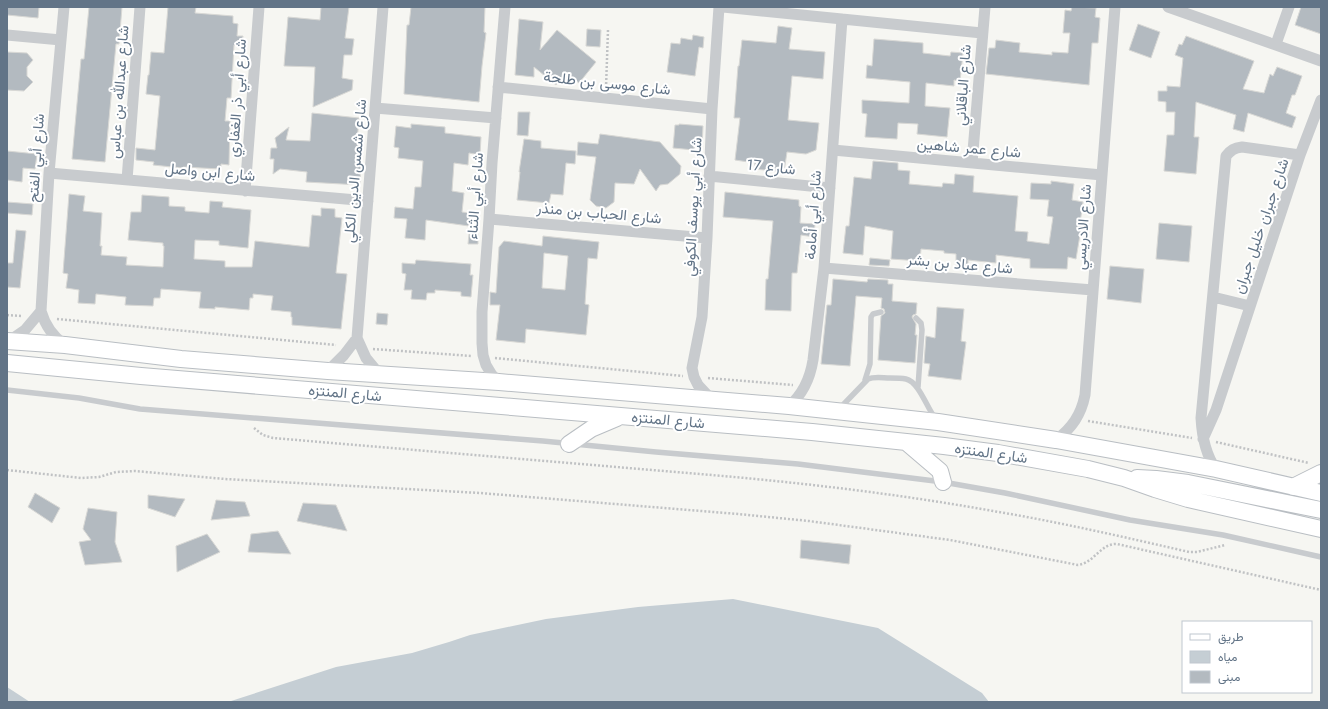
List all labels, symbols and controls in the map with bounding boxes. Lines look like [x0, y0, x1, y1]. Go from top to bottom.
street label: شارع عبدالله بن عباس [103, 24, 135, 159]
street label: شارع أبي ذر الغفاري [222, 38, 254, 158]
street label: شارع الباقلاني [949, 43, 979, 127]
street label: شارع موسى بن طلحة [542, 65, 672, 101]
street label: شارع شمس الدين الكلي [338, 98, 374, 244]
street label: شارع أبي الفتح [22, 113, 52, 203]
street label: شارع عمر شاهين [916, 132, 1022, 164]
street label: شارع أبي يوسف الكوفي [678, 137, 710, 277]
street label: شارع أبي الثناء [461, 152, 491, 240]
street label: شارع 17 [745, 153, 797, 181]
street label: شارع جبران خليل جبران [1228, 155, 1295, 297]
street label: شارع ابن واصل [164, 157, 256, 187]
street label: شارع أبي أمامة [799, 169, 829, 260]
street label: شارع الادريسي [1069, 183, 1099, 271]
street label: شارع الحباب بن منذر [535, 196, 663, 229]
street label: شارع عباد بن بشر [905, 248, 1014, 280]
street label: شارع المنتزه [307, 379, 383, 407]
street label: شارع المنتزه [630, 406, 706, 434]
street label: شارع المنتزه [953, 437, 1029, 469]
legend [1182, 621, 1312, 693]
text: طريق [1218, 628, 1244, 646]
text: مياه [1218, 648, 1237, 666]
text: مبنى [1218, 668, 1240, 686]

